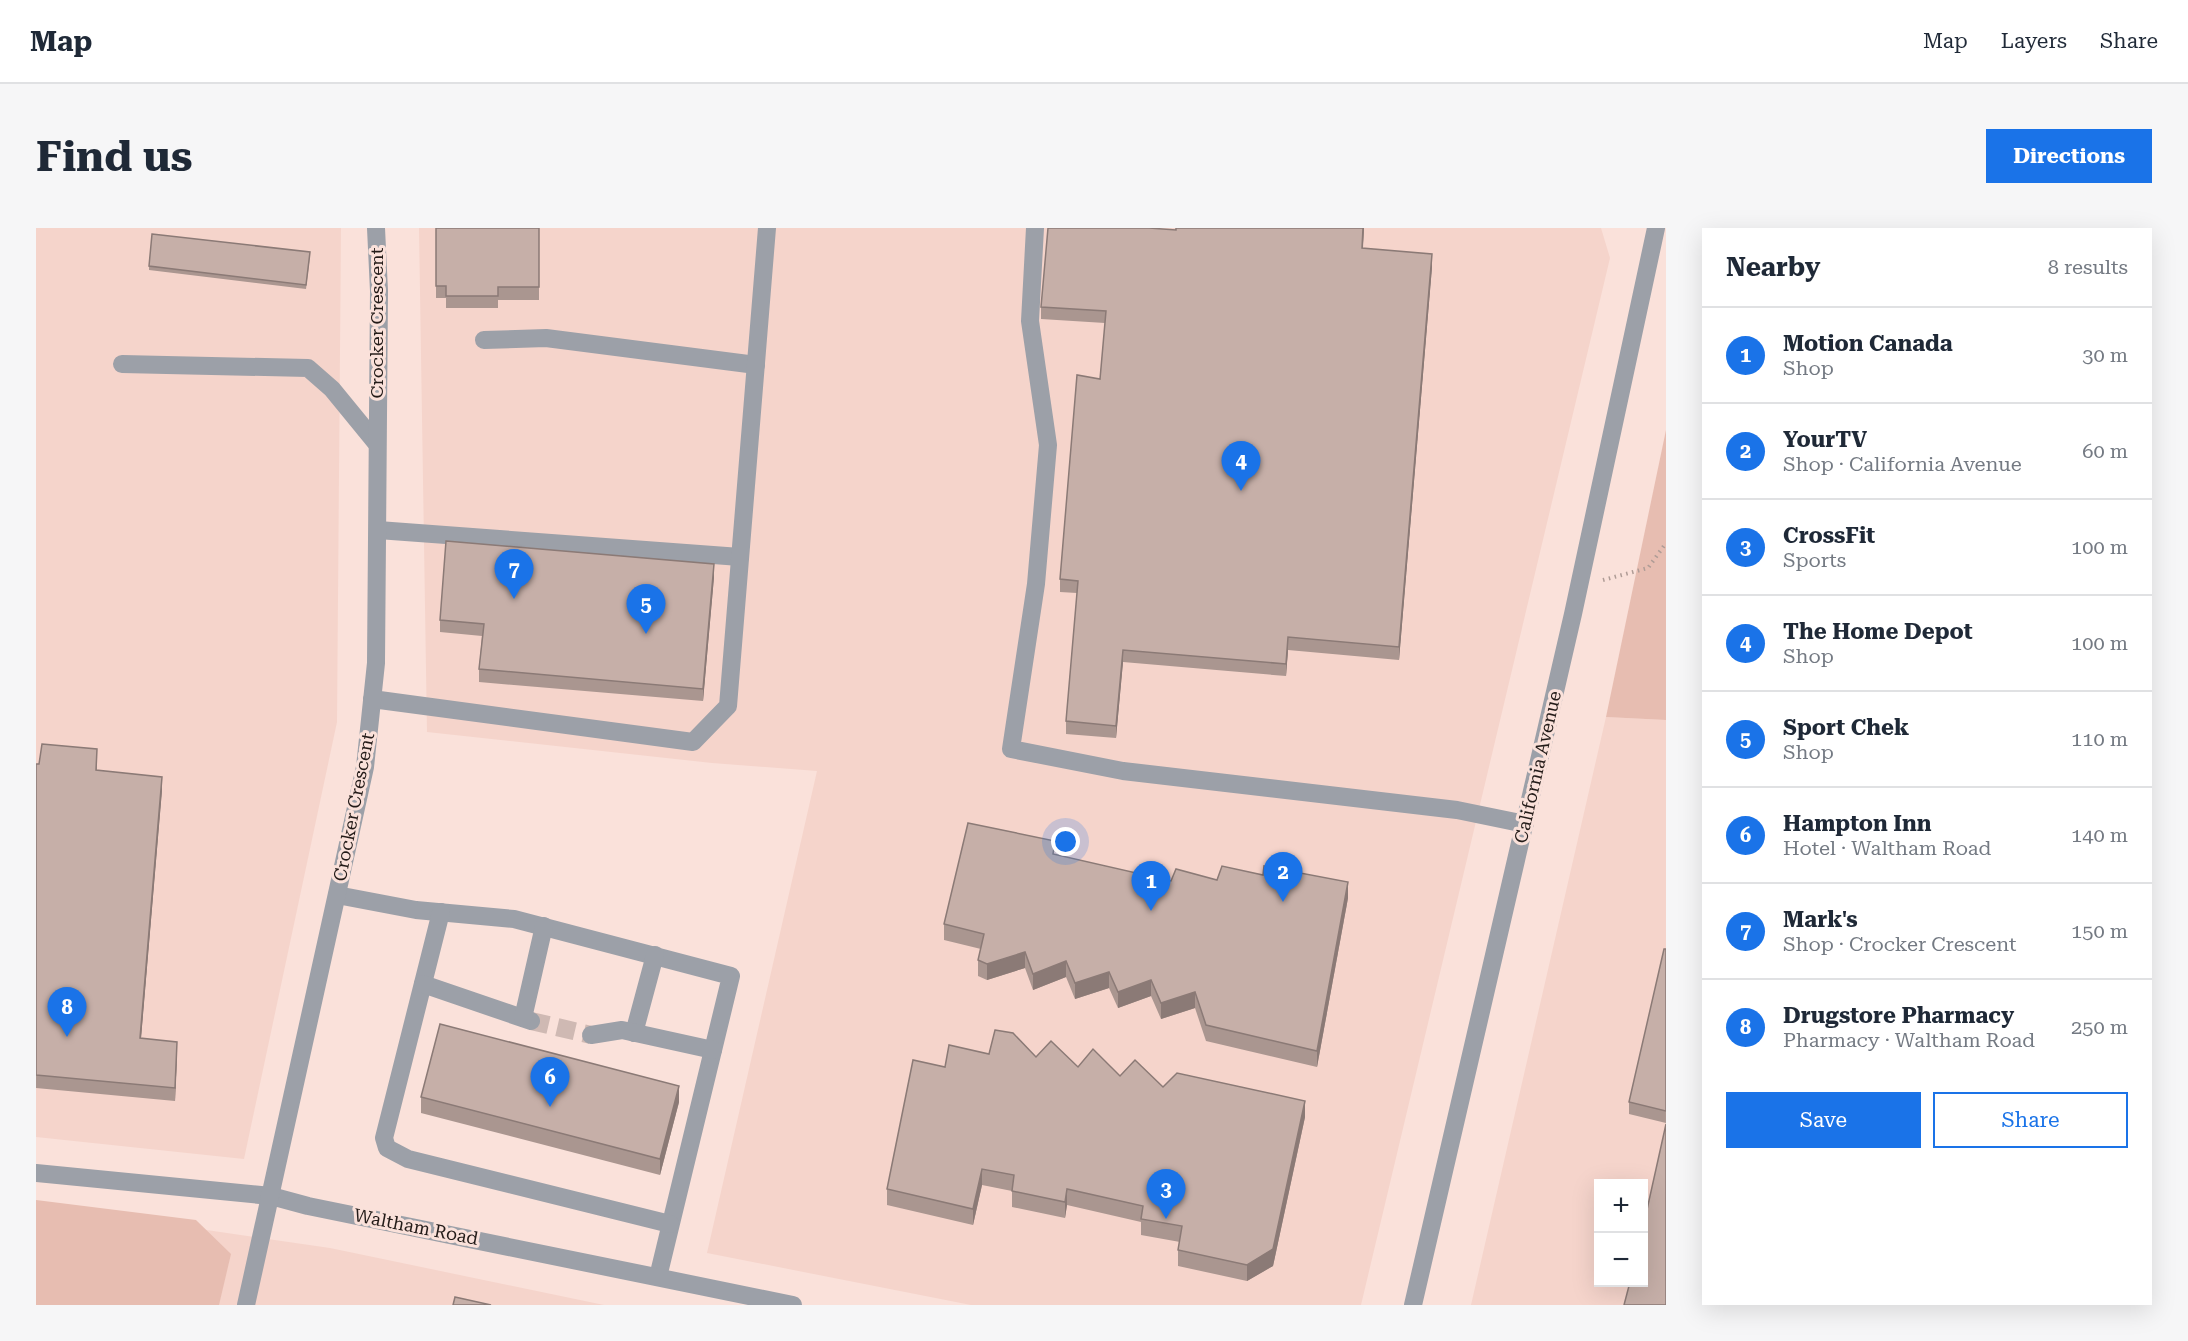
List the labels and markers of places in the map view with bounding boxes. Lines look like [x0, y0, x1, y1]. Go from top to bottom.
pin: 4 [1222, 442, 1260, 491]
pin: 7 [494, 550, 534, 599]
pin: 5 [626, 584, 666, 634]
pin: 2 [1264, 852, 1302, 902]
pin: 1 [1132, 862, 1170, 911]
pin: 8 [48, 988, 87, 1037]
pin: 6 [530, 1058, 570, 1107]
pin: 3 [1146, 1170, 1186, 1219]

